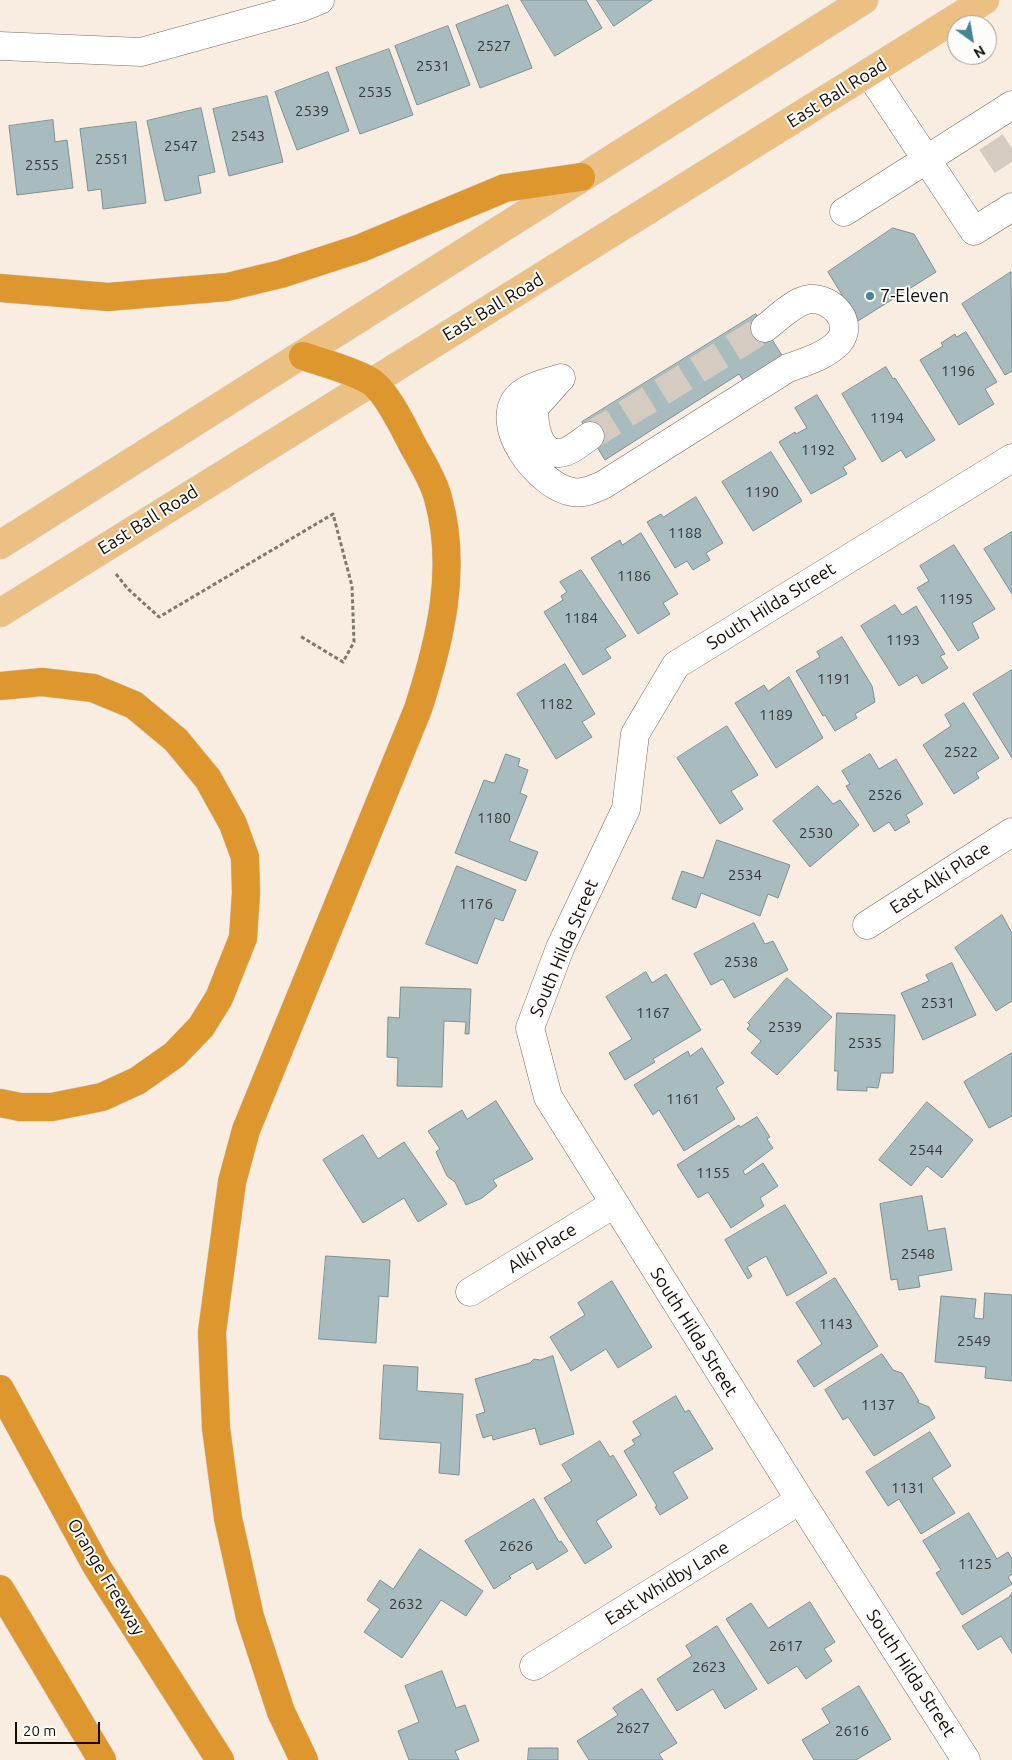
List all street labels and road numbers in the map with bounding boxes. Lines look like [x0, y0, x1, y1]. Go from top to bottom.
street label: East Ball Road [783, 54, 891, 132]
street label: East Ball Road [439, 268, 547, 346]
street label: East Ball Road [94, 481, 202, 559]
street label: South Hilda Street [703, 558, 839, 654]
street label: East Alki Place [886, 838, 994, 918]
street label: South Hilda Street [525, 876, 603, 1020]
street label: Alki Place [504, 1218, 580, 1278]
street label: South Hilda Street [646, 1264, 742, 1400]
street label: Orange Freeway [63, 1515, 149, 1639]
street label: East Whidby Lane [601, 1536, 733, 1630]
street label: South Hilda Street [862, 1605, 960, 1741]

